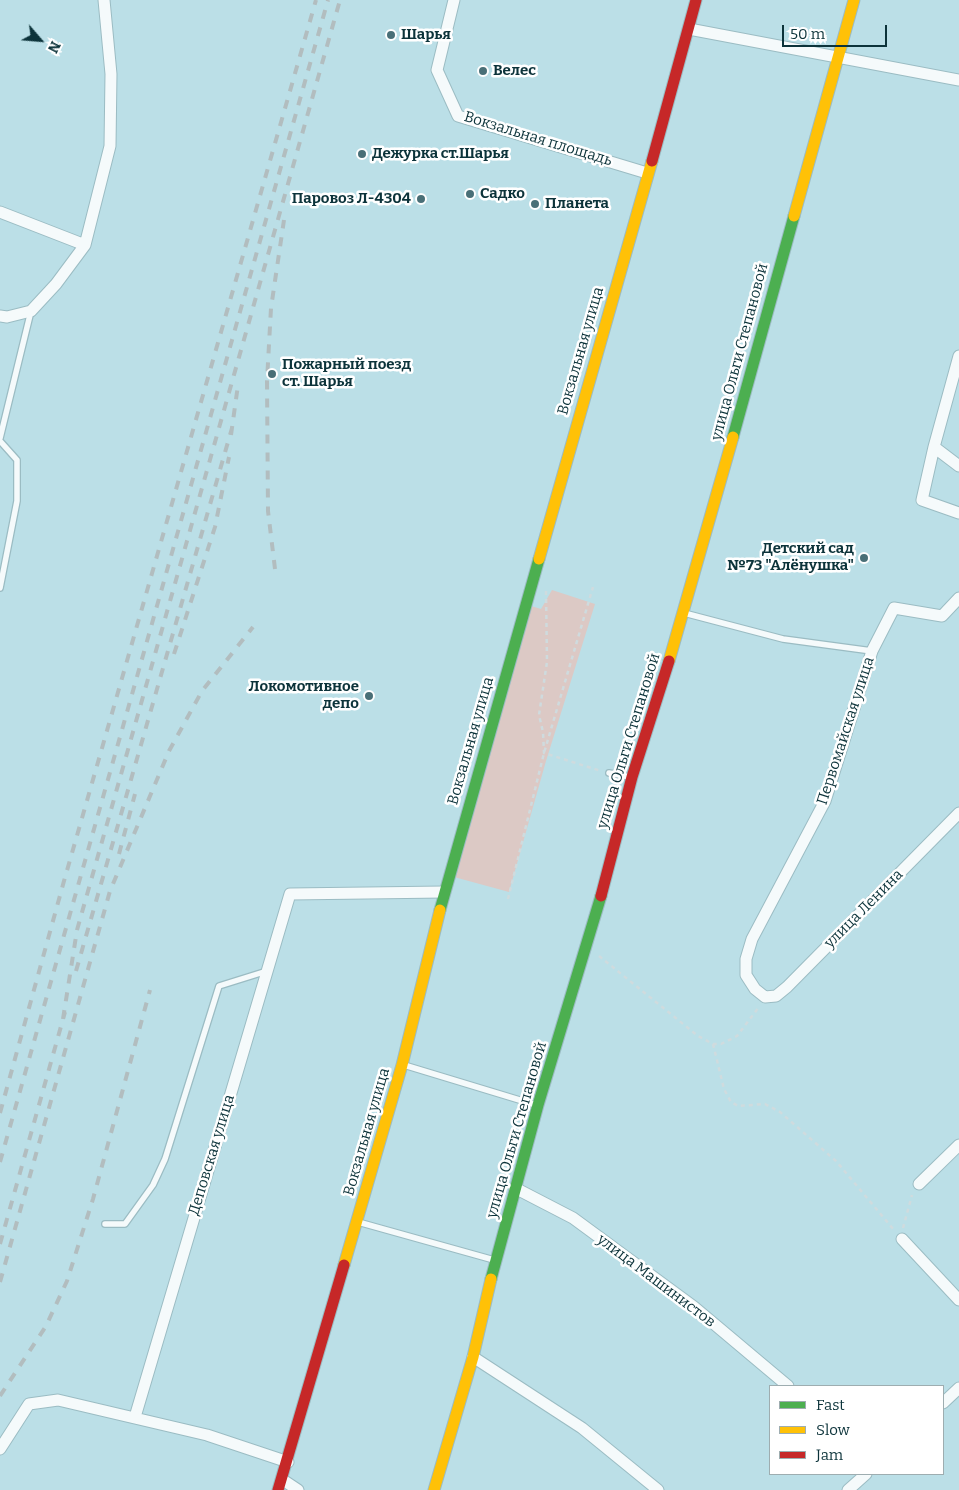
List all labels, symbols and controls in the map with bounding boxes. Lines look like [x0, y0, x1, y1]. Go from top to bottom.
north arrow [15, 15, 65, 65]
scale bar [784, 15, 889, 47]
text: 50 m [790, 25, 825, 43]
place label: Шарья [401, 26, 451, 44]
marker: Шарья [385, 29, 397, 41]
text: N [44, 38, 64, 56]
place label: Велес [493, 62, 536, 80]
marker: Велес [477, 65, 489, 77]
street label: Вокзальная площадь [462, 108, 614, 170]
place label: Дежурка ст.Шарья [372, 145, 509, 163]
marker: Дежурка ст.Шарья [356, 148, 368, 160]
place label: Садко [480, 185, 525, 203]
marker: Садко [464, 188, 476, 200]
place label: Паровоз Л-4304 [292, 190, 411, 208]
marker: Паровоз Л-4304 [415, 193, 427, 205]
place label: Планета [545, 195, 609, 213]
marker: Планета [529, 198, 541, 210]
street label: улица Ольги Степановой [708, 261, 772, 443]
street label: Вокзальная улица [554, 285, 608, 417]
place label: Пожарный поезд ст. Шарья [282, 356, 411, 391]
marker: Пожарный поезд ст. Шарья [266, 368, 278, 380]
place label: Детский сад №73 "Алёнушка" [727, 540, 854, 575]
marker: Детский сад №73 "Алёнушка" [858, 552, 870, 564]
street label: улица Ольги Степановой [594, 651, 664, 831]
street label: Первомайская улица [814, 655, 878, 807]
street label: Вокзальная улица [444, 675, 498, 807]
place label: Локомотивное депо [249, 678, 359, 713]
marker: Локомотивное депо [363, 690, 375, 702]
street label: улица Ленина [821, 866, 907, 952]
street label: улица Ольги Степановой [483, 1040, 551, 1220]
street label: Вокзальная улица [340, 1066, 394, 1198]
street label: Деповская улица [185, 1093, 239, 1217]
street label: улица Машинистов [593, 1231, 719, 1331]
legend [769, 1385, 944, 1475]
text: Fast [816, 1396, 845, 1414]
text: Slow [816, 1421, 850, 1439]
text: Jam [816, 1446, 843, 1464]

